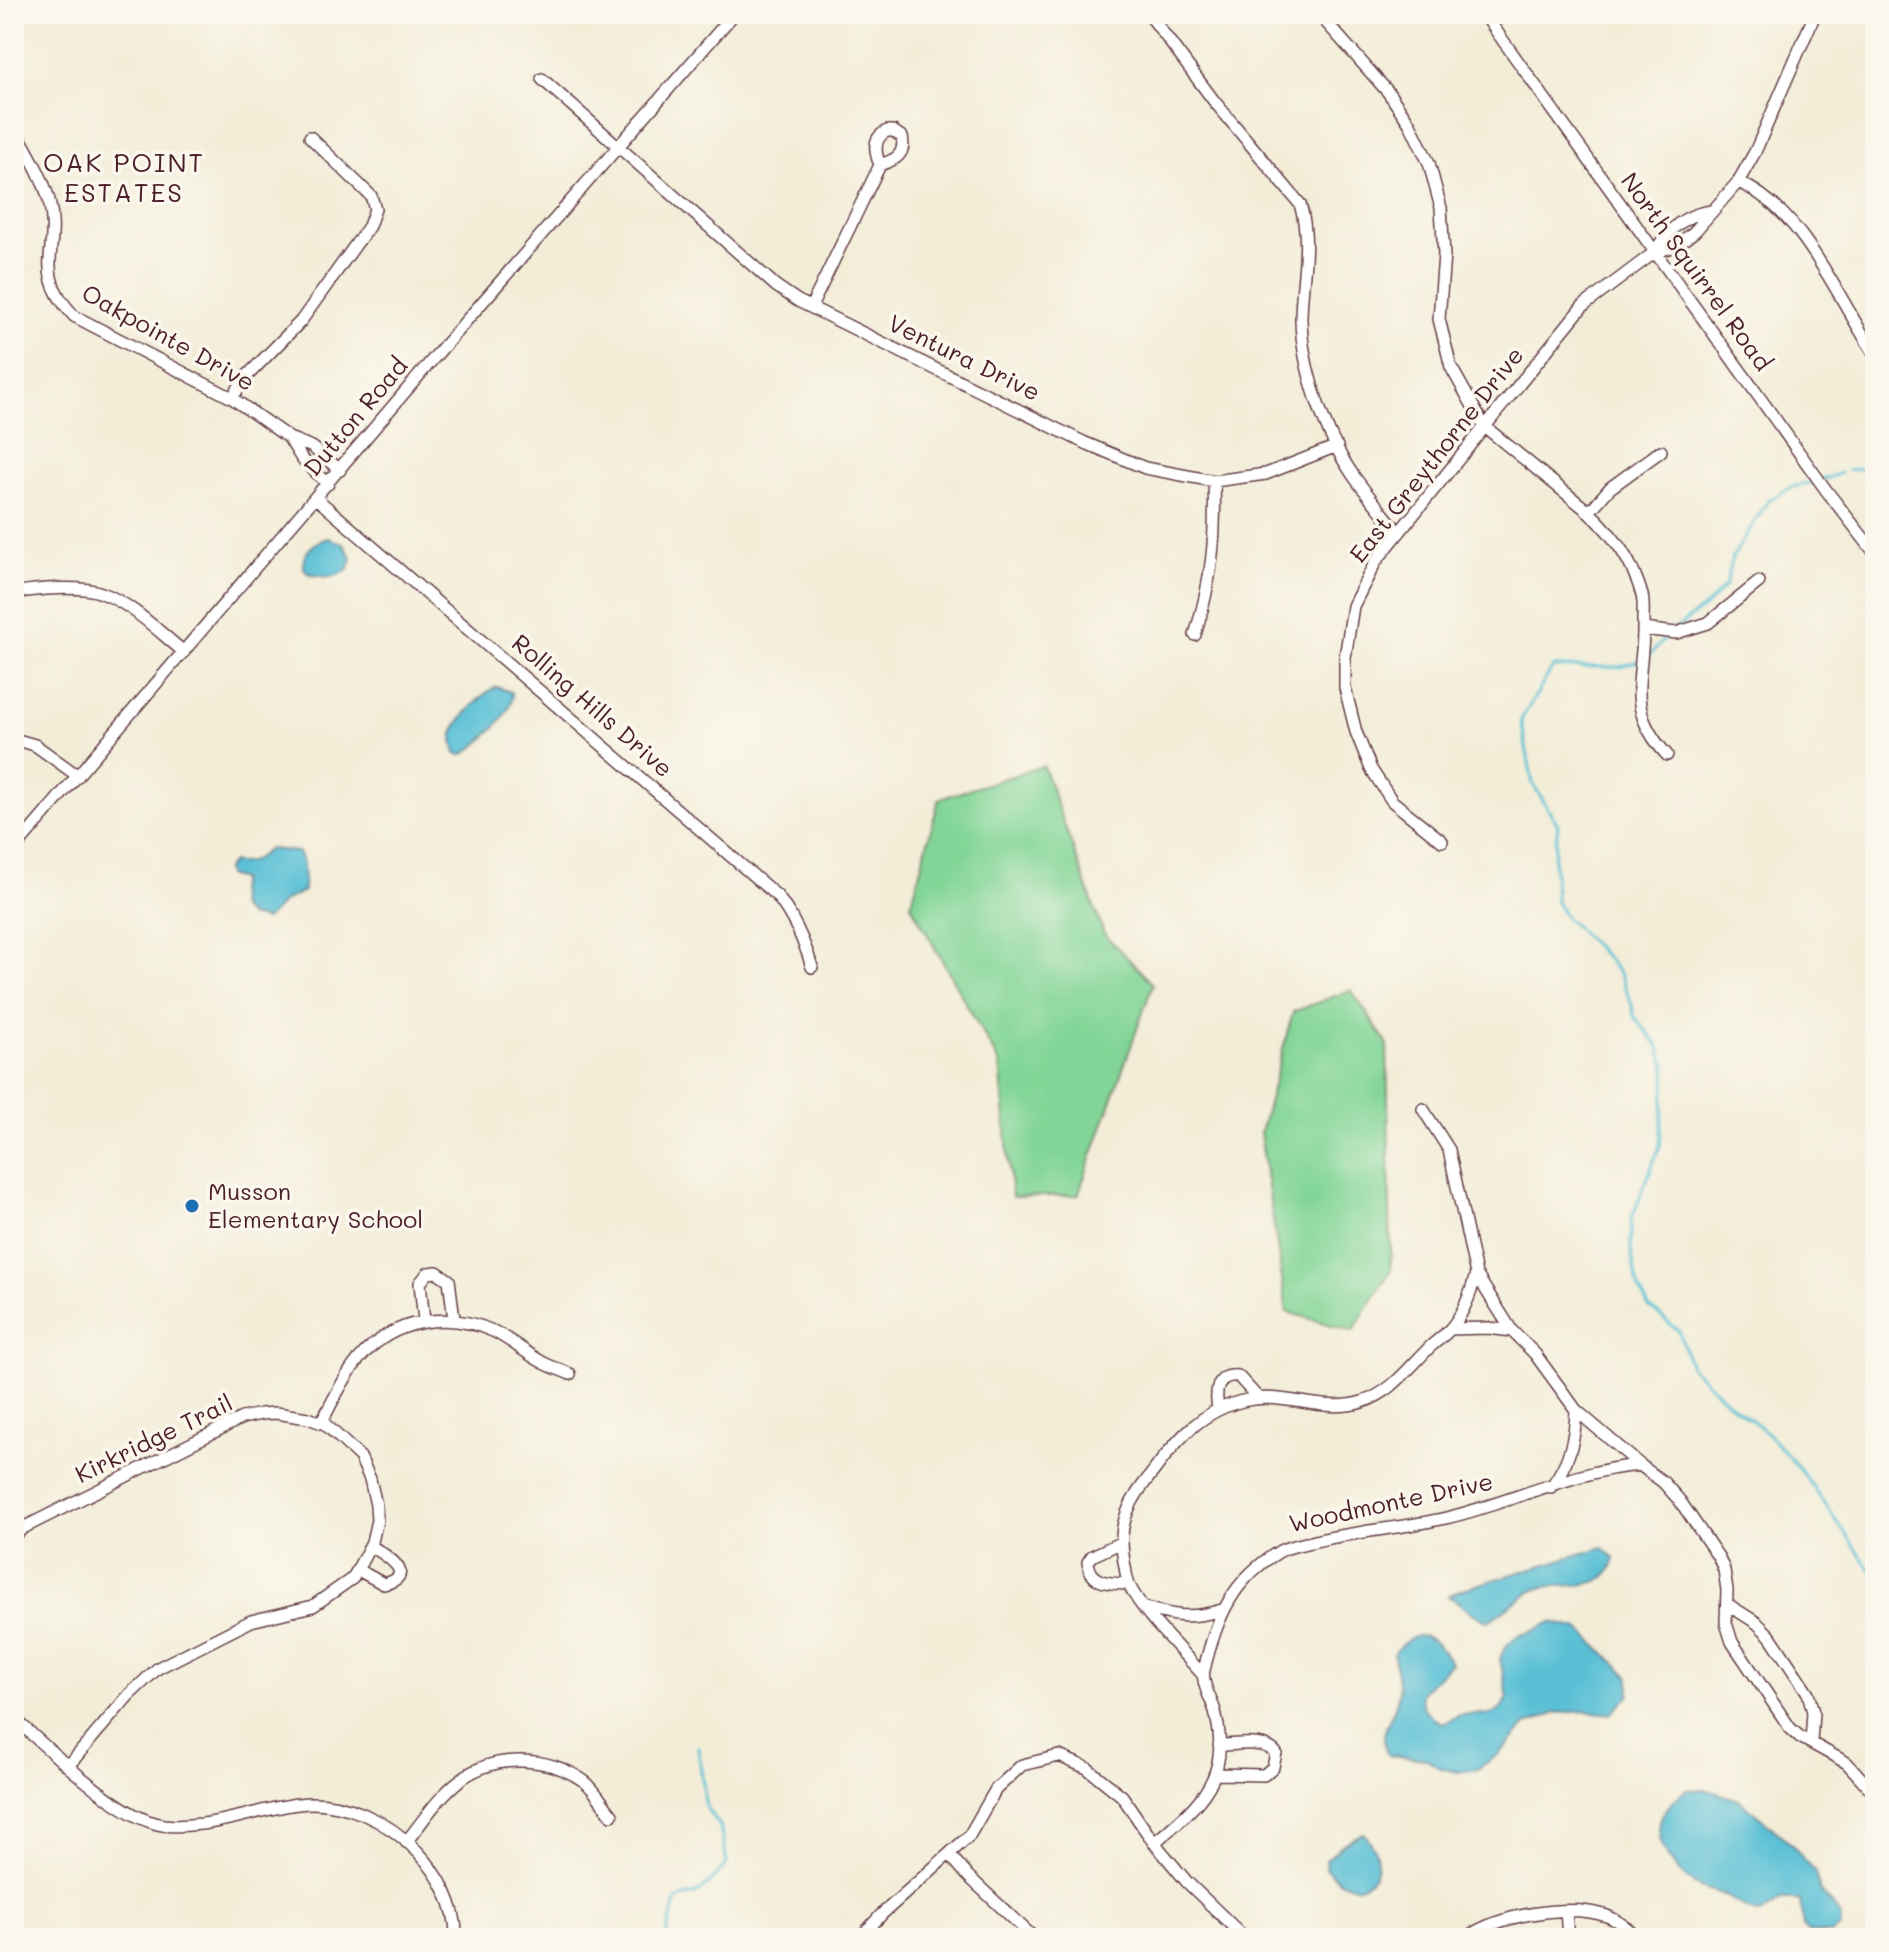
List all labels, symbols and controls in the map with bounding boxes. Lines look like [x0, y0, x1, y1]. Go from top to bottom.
district label: OAK POINT ESTATES [43, 145, 205, 209]
street label: North Squirrel Road [1615, 166, 1780, 376]
street label: Oakpointe Drive [77, 276, 261, 397]
street label: Ventura Drive [884, 306, 1046, 407]
street label: East Greythorne Drive [1342, 340, 1530, 568]
street label: Dutton Road [296, 350, 414, 482]
street label: Rolling Hills Drive [506, 627, 680, 783]
place label: Musson Elementary School [208, 1175, 423, 1234]
marker: Musson Elementary School [183, 1197, 201, 1215]
street label: Kirkridge Trail [69, 1386, 237, 1489]
street label: Woodmonte Drive [1286, 1465, 1496, 1538]

